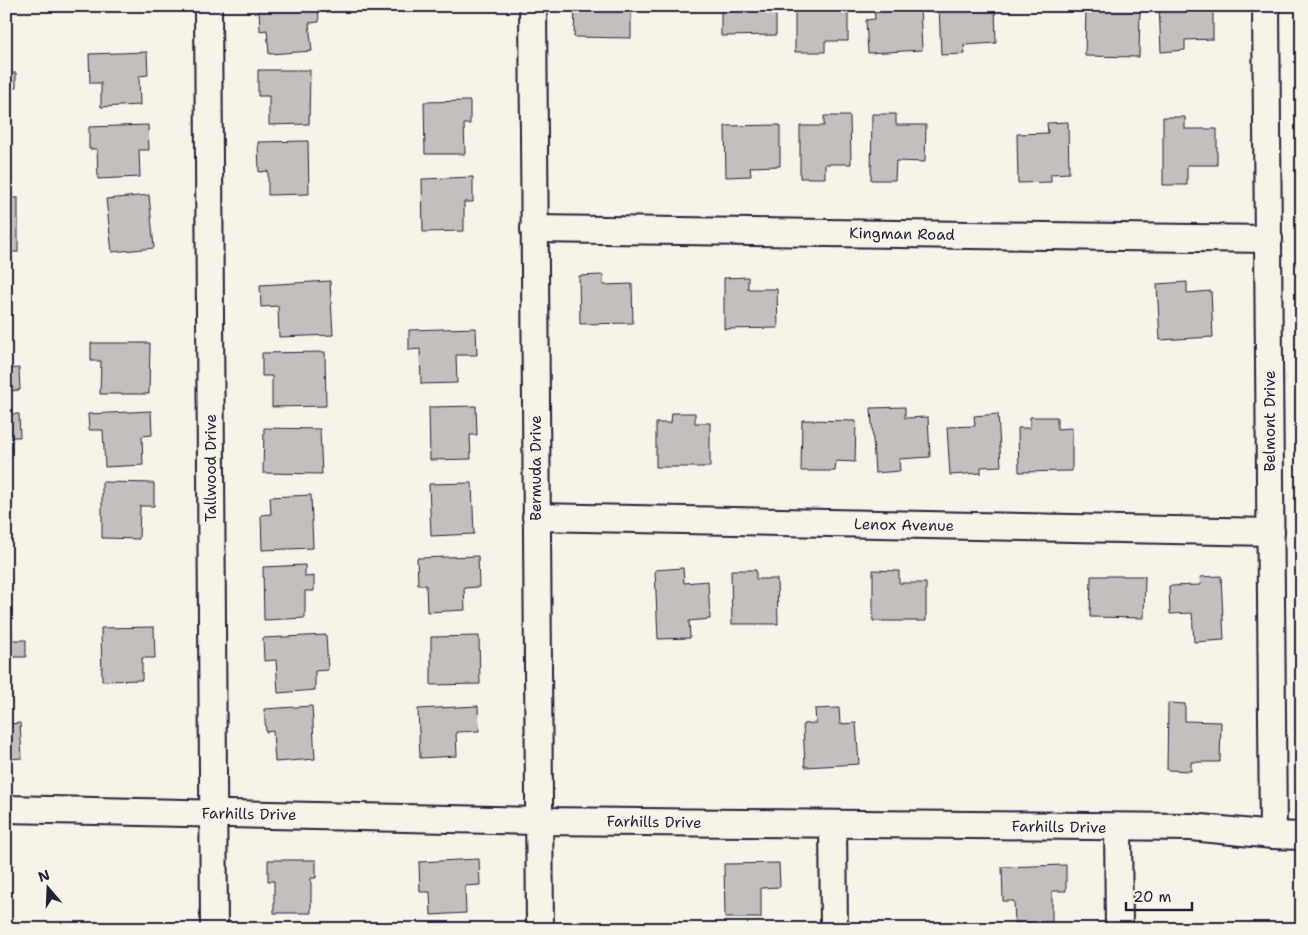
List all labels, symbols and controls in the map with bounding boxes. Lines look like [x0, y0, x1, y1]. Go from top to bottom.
street label: Kingman Road [849, 223, 956, 245]
street label: Belmont Drive [1260, 370, 1280, 472]
street label: Tallwood Drive [201, 414, 221, 522]
street label: Bermuda Drive [526, 415, 546, 521]
street label: Lenox Avenue [854, 514, 954, 536]
street label: Farhills Drive [201, 803, 297, 825]
street label: Farhills Drive [606, 811, 702, 833]
street label: Farhills Drive [1011, 816, 1107, 838]
north arrow [22, 862, 72, 912]
text: N [36, 865, 52, 886]
scale bar [1126, 880, 1192, 912]
text: 20 m [1133, 887, 1172, 907]

